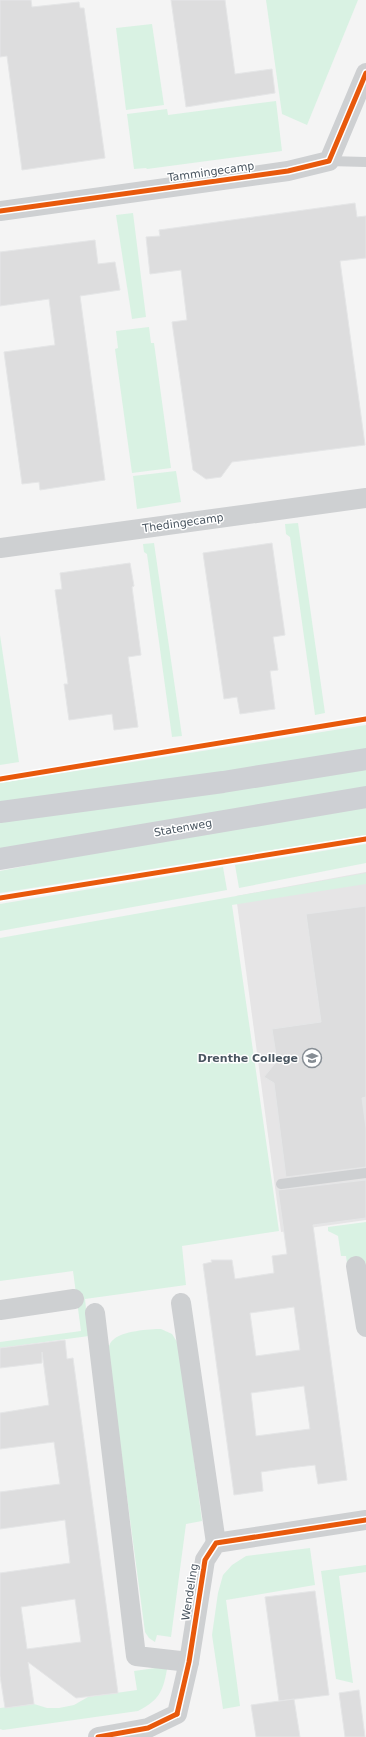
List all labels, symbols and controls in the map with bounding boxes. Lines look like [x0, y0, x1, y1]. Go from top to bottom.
street label: Tammingecamp [166, 159, 255, 185]
street label: Thedingecamp [141, 511, 224, 535]
street label: Statenweg [153, 816, 213, 840]
school or university icon: Drenthe College [301, 1047, 323, 1069]
place label: Drenthe College [198, 1052, 298, 1065]
street label: Wendeling [179, 1562, 201, 1622]

